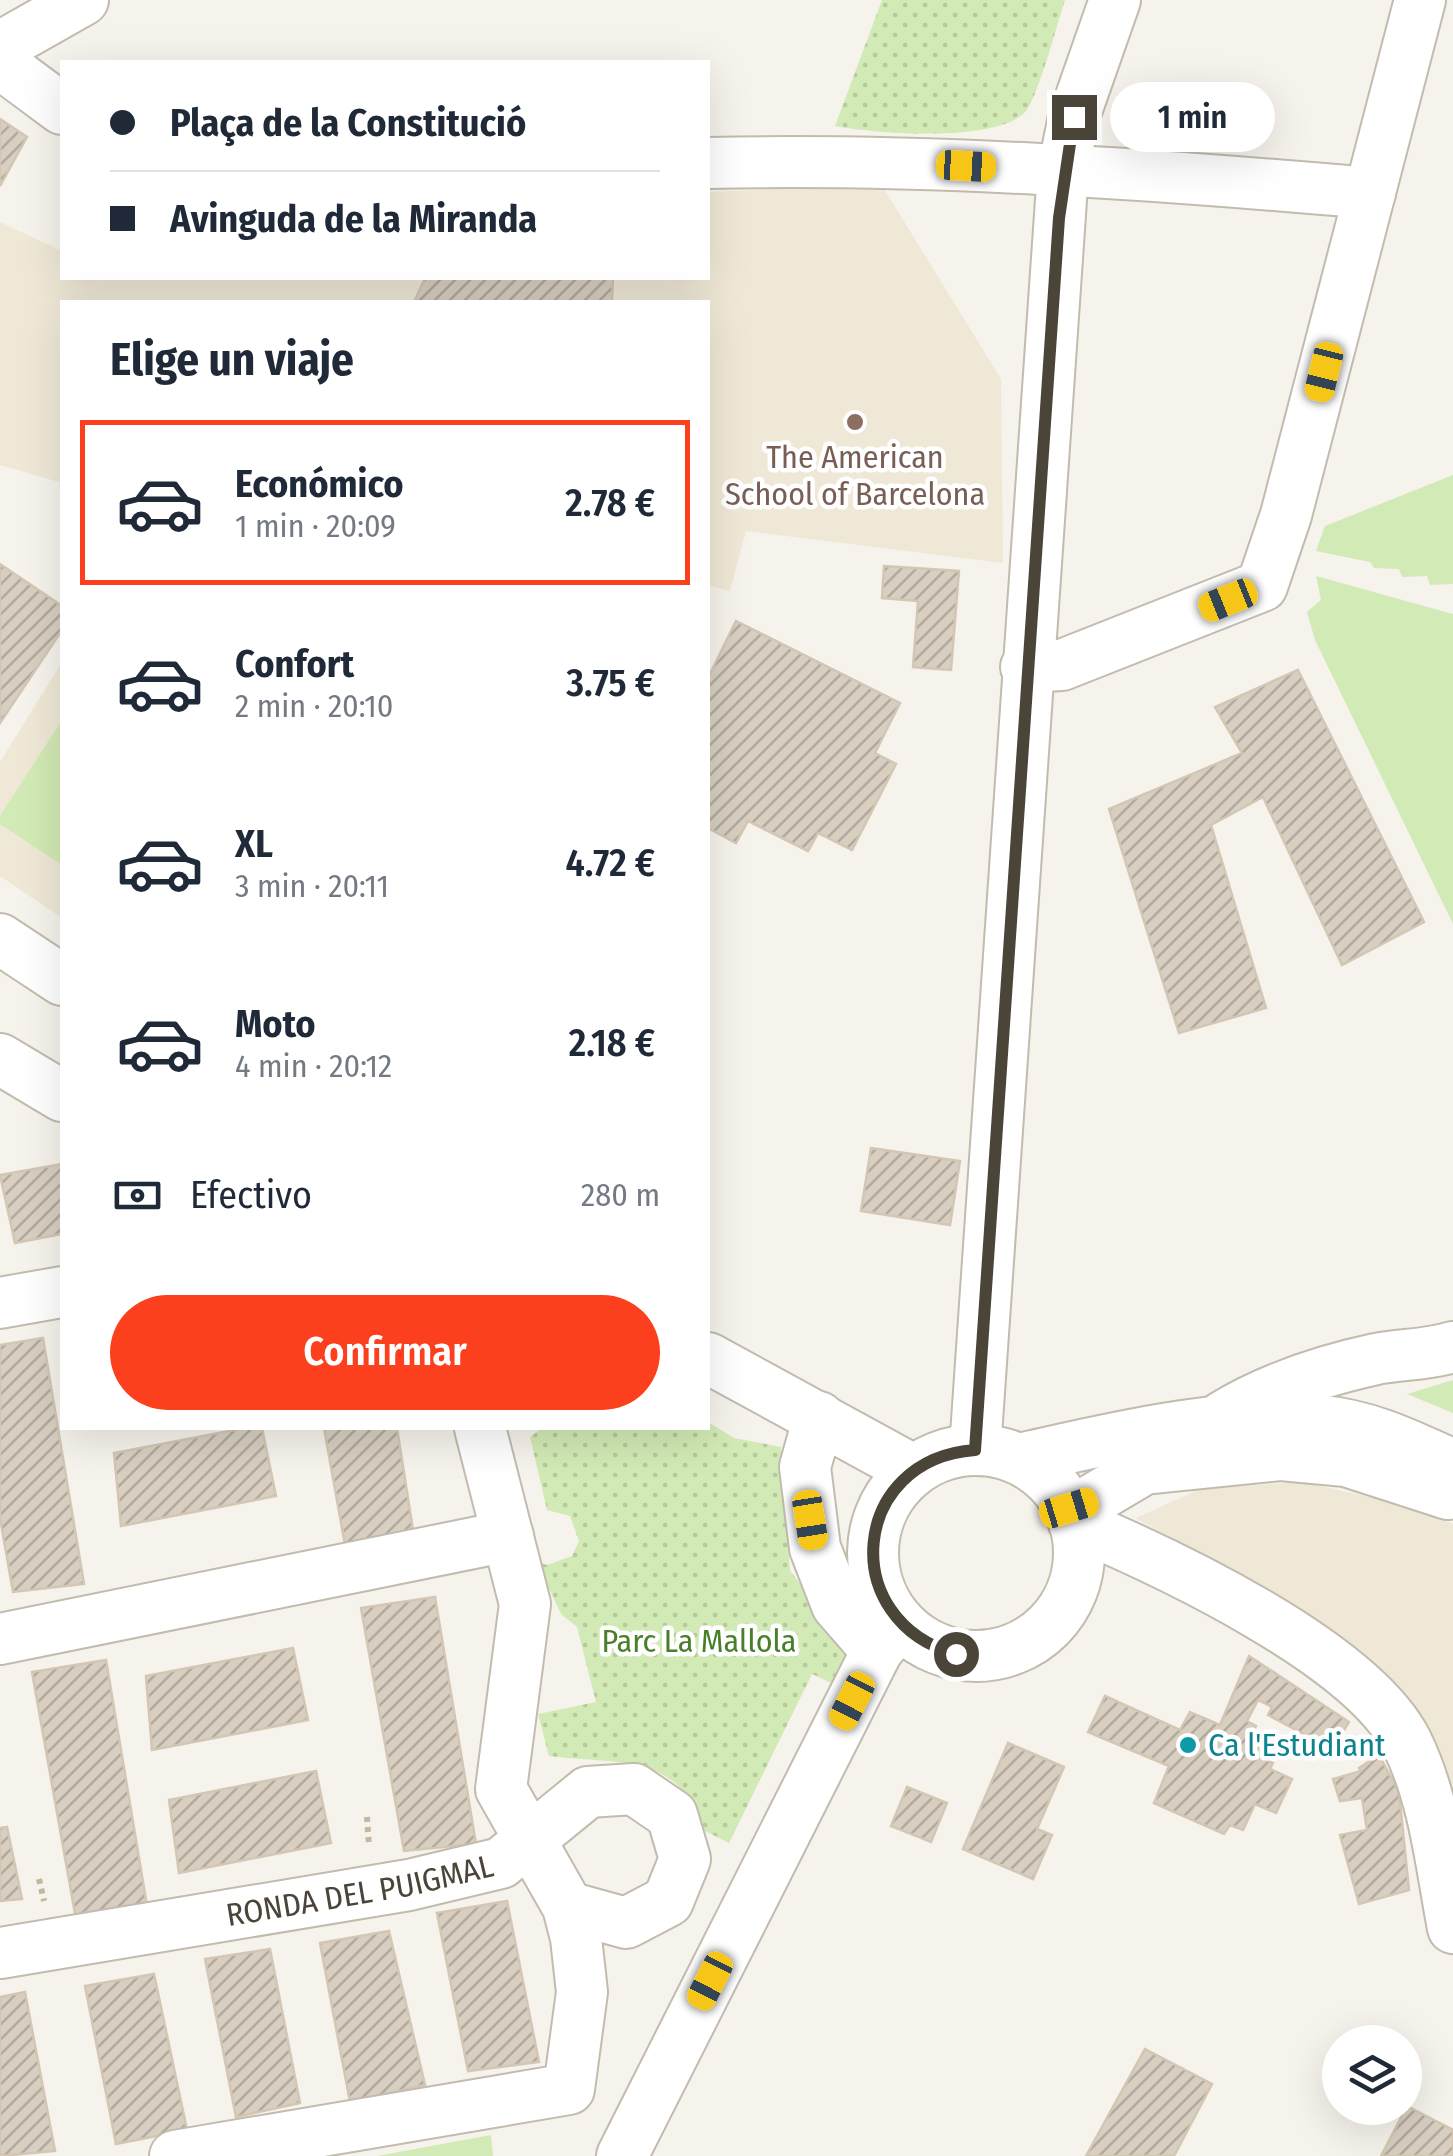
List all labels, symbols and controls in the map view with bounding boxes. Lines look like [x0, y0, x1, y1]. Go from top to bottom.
callout: 1 min [1109, 82, 1274, 152]
route end [1052, 95, 1097, 140]
text: 1 min [1158, 98, 1227, 136]
text: Plaça de la Constitució [170, 100, 526, 146]
car [935, 149, 997, 183]
text: Avinguda de la Miranda [170, 196, 537, 242]
text: Elige un viaje [110, 333, 354, 387]
car [1302, 339, 1346, 405]
marker: The American School of Barcelona [844, 411, 866, 433]
place label: The American School of Barcelona [725, 438, 985, 513]
icon: car [115, 458, 205, 548]
text: Económico [235, 461, 404, 507]
text: 2.78 € [565, 480, 655, 526]
text: 1 min · 20:09 [235, 507, 396, 545]
car [1195, 575, 1261, 625]
icon: car [115, 638, 205, 728]
text: Confort [235, 641, 354, 687]
text: 3.75 € [566, 660, 655, 706]
text: 2 min · 20:10 [235, 687, 393, 725]
icon: car [115, 818, 205, 908]
text: XL [235, 821, 273, 867]
text: 4.72 € [565, 840, 655, 886]
text: 3 min · 20:11 [235, 867, 389, 905]
icon: car [115, 998, 205, 1088]
text: Moto [235, 1001, 316, 1047]
text: 2.18 € [569, 1020, 655, 1066]
text: 4 min · 20:12 [235, 1047, 392, 1085]
icon: cash [110, 1168, 165, 1223]
text: Efectivo [190, 1172, 312, 1218]
text: 280 m [581, 1176, 660, 1214]
button: Confirmar [110, 1295, 660, 1410]
car [1036, 1485, 1102, 1531]
car [790, 1488, 830, 1552]
park label: Parc La Mallola [601, 1622, 797, 1660]
route start [934, 1632, 979, 1677]
car [825, 1667, 879, 1735]
place label: Ca l'Estudiant [1208, 1726, 1386, 1764]
marker: Ca l'Estudiant [1177, 1734, 1199, 1756]
street label: RONDA DEL PUIGMAL [223, 1847, 497, 1934]
car [683, 1947, 737, 2015]
map controls [1322, 2025, 1422, 2125]
button: layers [1322, 2025, 1422, 2125]

